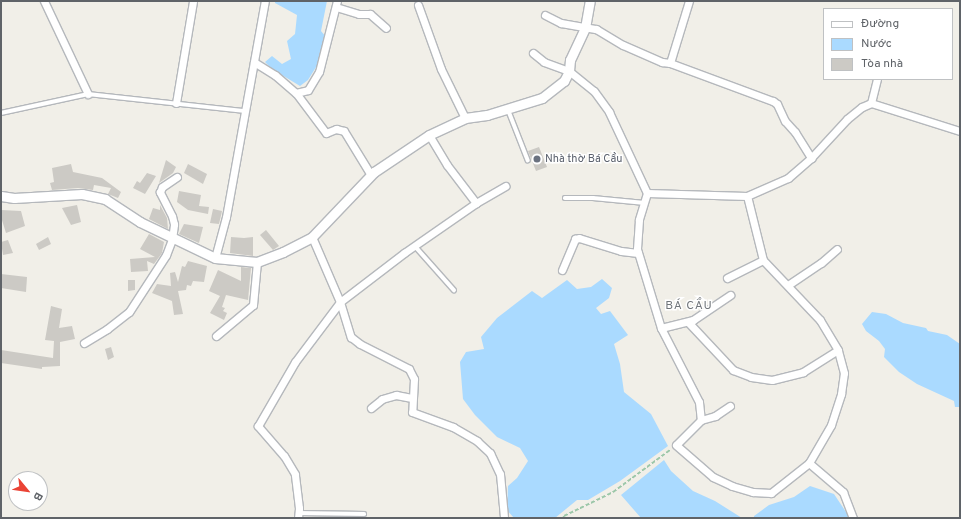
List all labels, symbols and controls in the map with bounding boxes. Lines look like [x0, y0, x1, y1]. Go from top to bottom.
legend [823, 8, 953, 80]
text: Đường [861, 16, 899, 32]
text: Nước [861, 36, 892, 52]
text: Tòa nhà [861, 56, 903, 72]
place label: Nhà thờ Bá Cầu [545, 152, 622, 166]
marker: Nhà thờ Bá Cầu [532, 154, 542, 164]
district label: BÁ CẦU [665, 300, 713, 314]
north arrow [8, 471, 48, 511]
text: B [30, 490, 46, 503]

